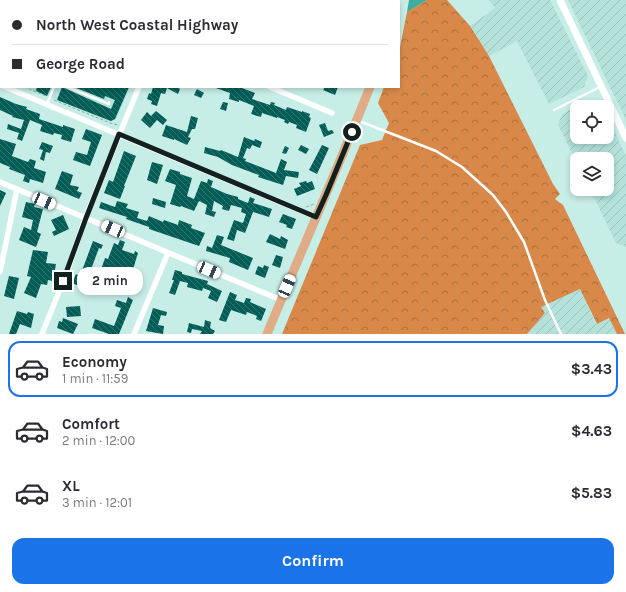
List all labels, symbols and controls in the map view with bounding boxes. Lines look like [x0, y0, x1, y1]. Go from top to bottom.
text: North West Coastal Highway [36, 16, 238, 34]
text: George Road [36, 55, 125, 73]
map controls [570, 100, 614, 196]
button: locate [570, 100, 614, 144]
route start [343, 123, 361, 141]
button: layers [570, 152, 614, 196]
car [31, 191, 57, 211]
car [100, 219, 126, 239]
car [196, 260, 222, 280]
callout: 2 min [77, 267, 143, 295]
route end [54, 272, 72, 290]
text: 2 min [92, 273, 128, 288]
car [277, 273, 297, 299]
icon: car [14, 351, 50, 387]
text: Economy [62, 353, 127, 371]
text: $3.43 [571, 360, 612, 378]
text: 1 min · 11:59 [62, 371, 128, 386]
icon: car [14, 413, 50, 449]
text: Comfort [62, 415, 120, 433]
text: $4.63 [571, 422, 612, 440]
text: 2 min · 12:00 [62, 433, 135, 448]
icon: car [14, 475, 50, 511]
text: XL [62, 477, 80, 495]
text: $5.83 [571, 484, 612, 502]
text: 3 min · 12:01 [62, 495, 132, 510]
button: Confirm [12, 538, 614, 584]

